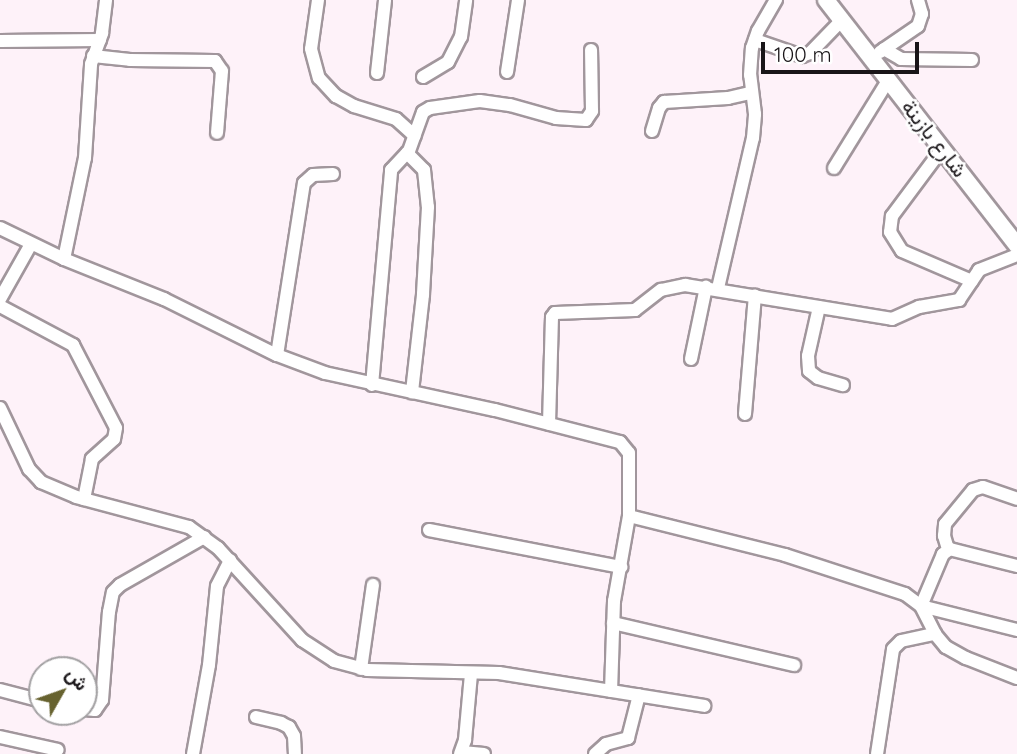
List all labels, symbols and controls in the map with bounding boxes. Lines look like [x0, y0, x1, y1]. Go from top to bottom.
scale bar [765, 28, 922, 72]
text: 100 m [774, 41, 832, 67]
street label: شارع بازينة [897, 94, 973, 182]
north arrow [28, 656, 98, 726]
text: ش [61, 662, 94, 695]

